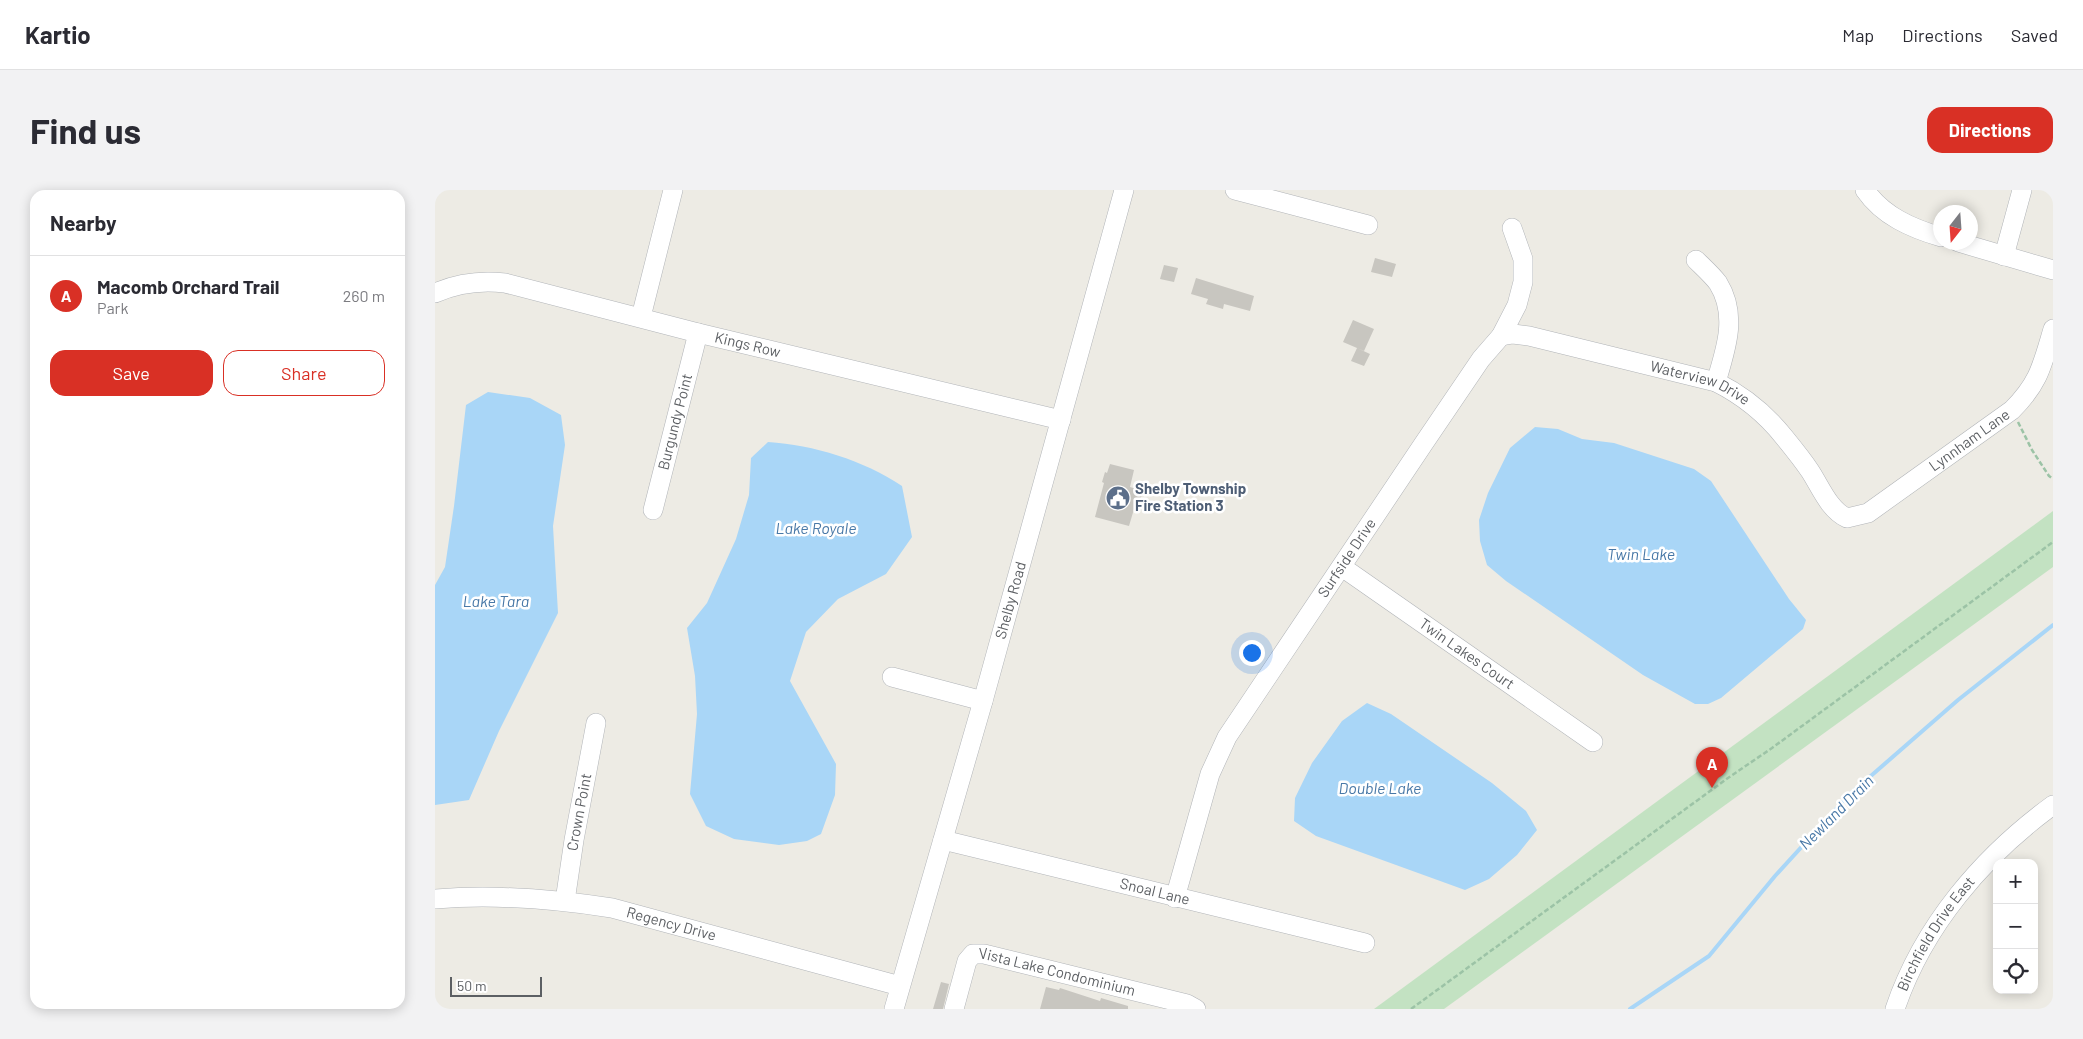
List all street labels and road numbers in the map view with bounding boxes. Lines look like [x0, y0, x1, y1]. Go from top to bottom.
street label: Kings Row [713, 327, 783, 361]
street label: Waterview Drive [1649, 356, 1754, 408]
street label: Burgundy Point [654, 371, 695, 472]
street label: Lynnham Lane [1925, 405, 2013, 474]
street label: Surfside Drive [1313, 515, 1379, 600]
street label: Shelby Road [991, 559, 1029, 641]
street label: Twin Lakes Court [1416, 614, 1518, 692]
street label: Crown Point [563, 772, 594, 852]
street label: Birchfield Drive East [1893, 872, 1978, 993]
street label: Snoal Lane [1118, 874, 1192, 908]
street label: Regency Drive [625, 902, 718, 944]
street label: Vista Lake Condominium [979, 944, 1137, 999]

